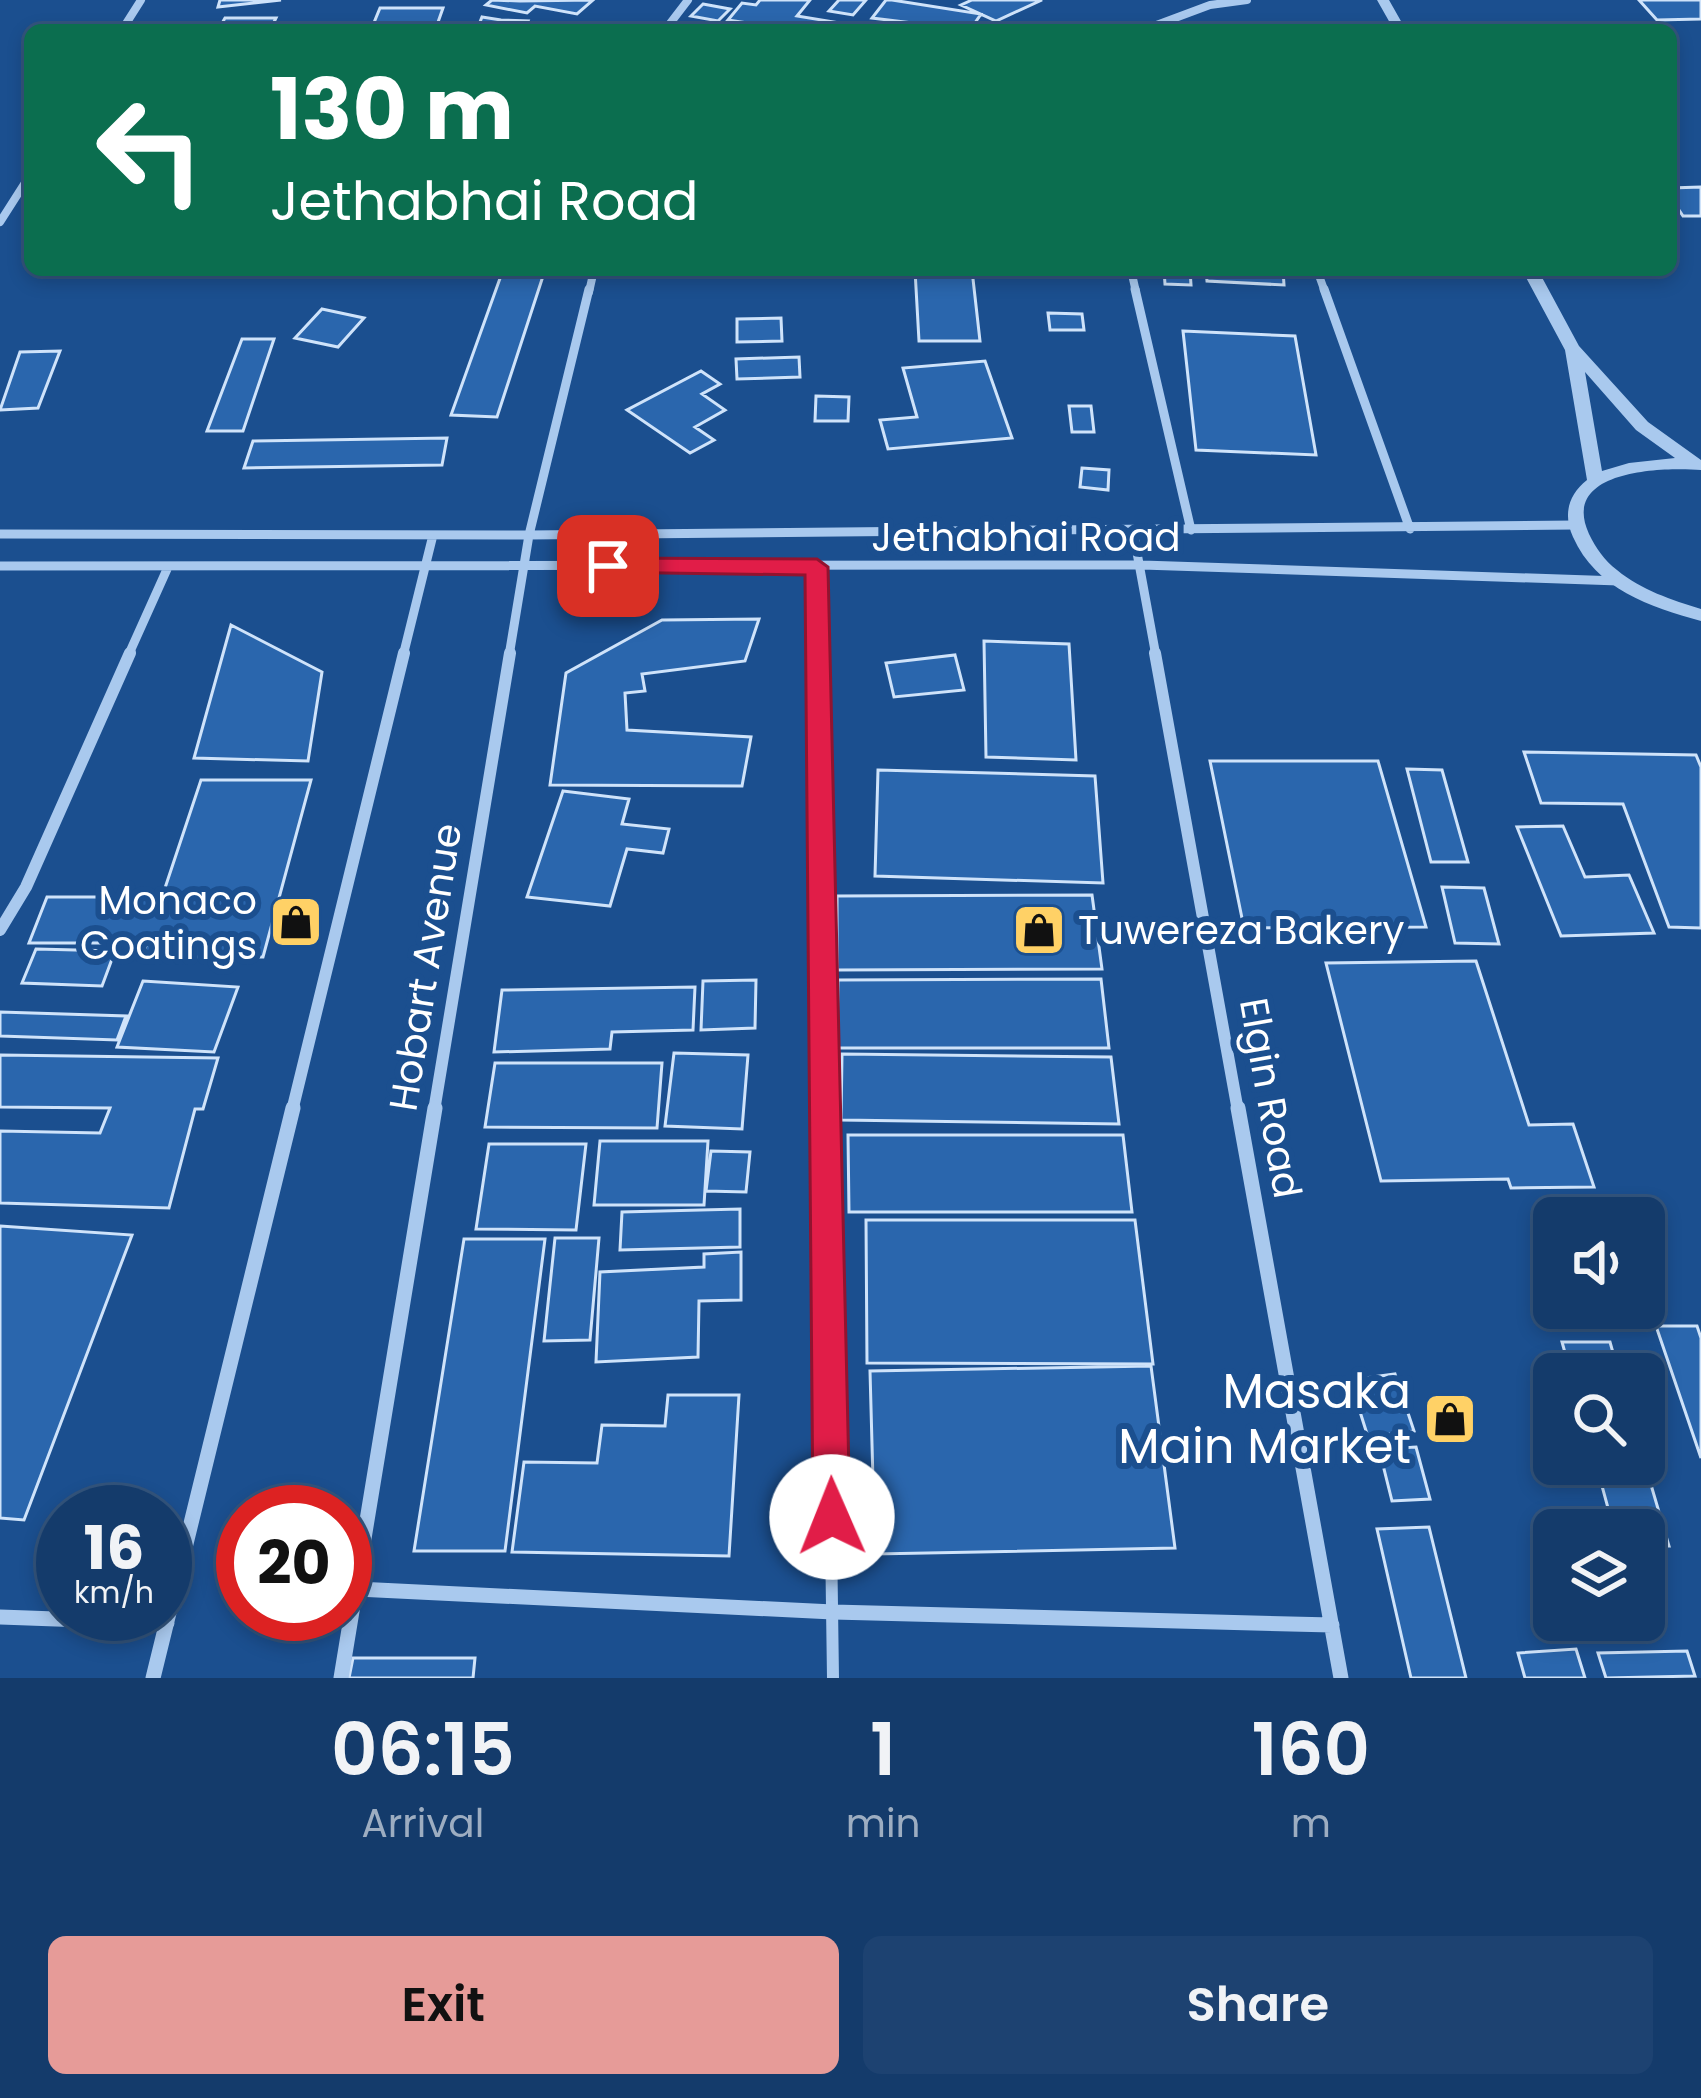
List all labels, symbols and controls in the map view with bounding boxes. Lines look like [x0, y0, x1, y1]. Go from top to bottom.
text: 130 m [270, 51, 514, 168]
icon: left [72, 72, 228, 228]
text: Jethabhai Road [270, 163, 699, 239]
street label: Jethabhai Road [871, 510, 1181, 565]
pin [557, 515, 659, 617]
icon: arrive [575, 533, 641, 599]
street label: Hobart Avenue [376, 819, 475, 1115]
place label: Monaco Coatings [80, 873, 257, 973]
shop icon: Monaco Coatings [268, 894, 324, 950]
shop icon: Tuwereza Bakery [1011, 902, 1067, 958]
place label: Tuwereza Bakery [1078, 903, 1405, 958]
street label: Elgin Road [1226, 994, 1315, 1202]
map controls [1533, 1197, 1665, 1641]
button: sound [1533, 1197, 1665, 1329]
button: search [1533, 1353, 1665, 1485]
place label: Masaka Main Market [1118, 1358, 1411, 1480]
shop icon: Masaka Main Market [1422, 1391, 1478, 1447]
position arrow [769, 1454, 895, 1580]
speed limit sign: 20 [216, 1485, 372, 1641]
text: 16 [84, 1506, 144, 1590]
button: layers [1533, 1509, 1665, 1641]
text: km/h [74, 1571, 154, 1614]
text: 06:15 [331, 1699, 515, 1800]
text: 1 [870, 1699, 896, 1800]
text: 160 [1251, 1699, 1370, 1800]
text: Arrival [361, 1796, 484, 1851]
text: min [846, 1796, 921, 1851]
text: m [1291, 1796, 1331, 1851]
button: Exit [48, 1936, 839, 2074]
button: Share [863, 1936, 1653, 2074]

